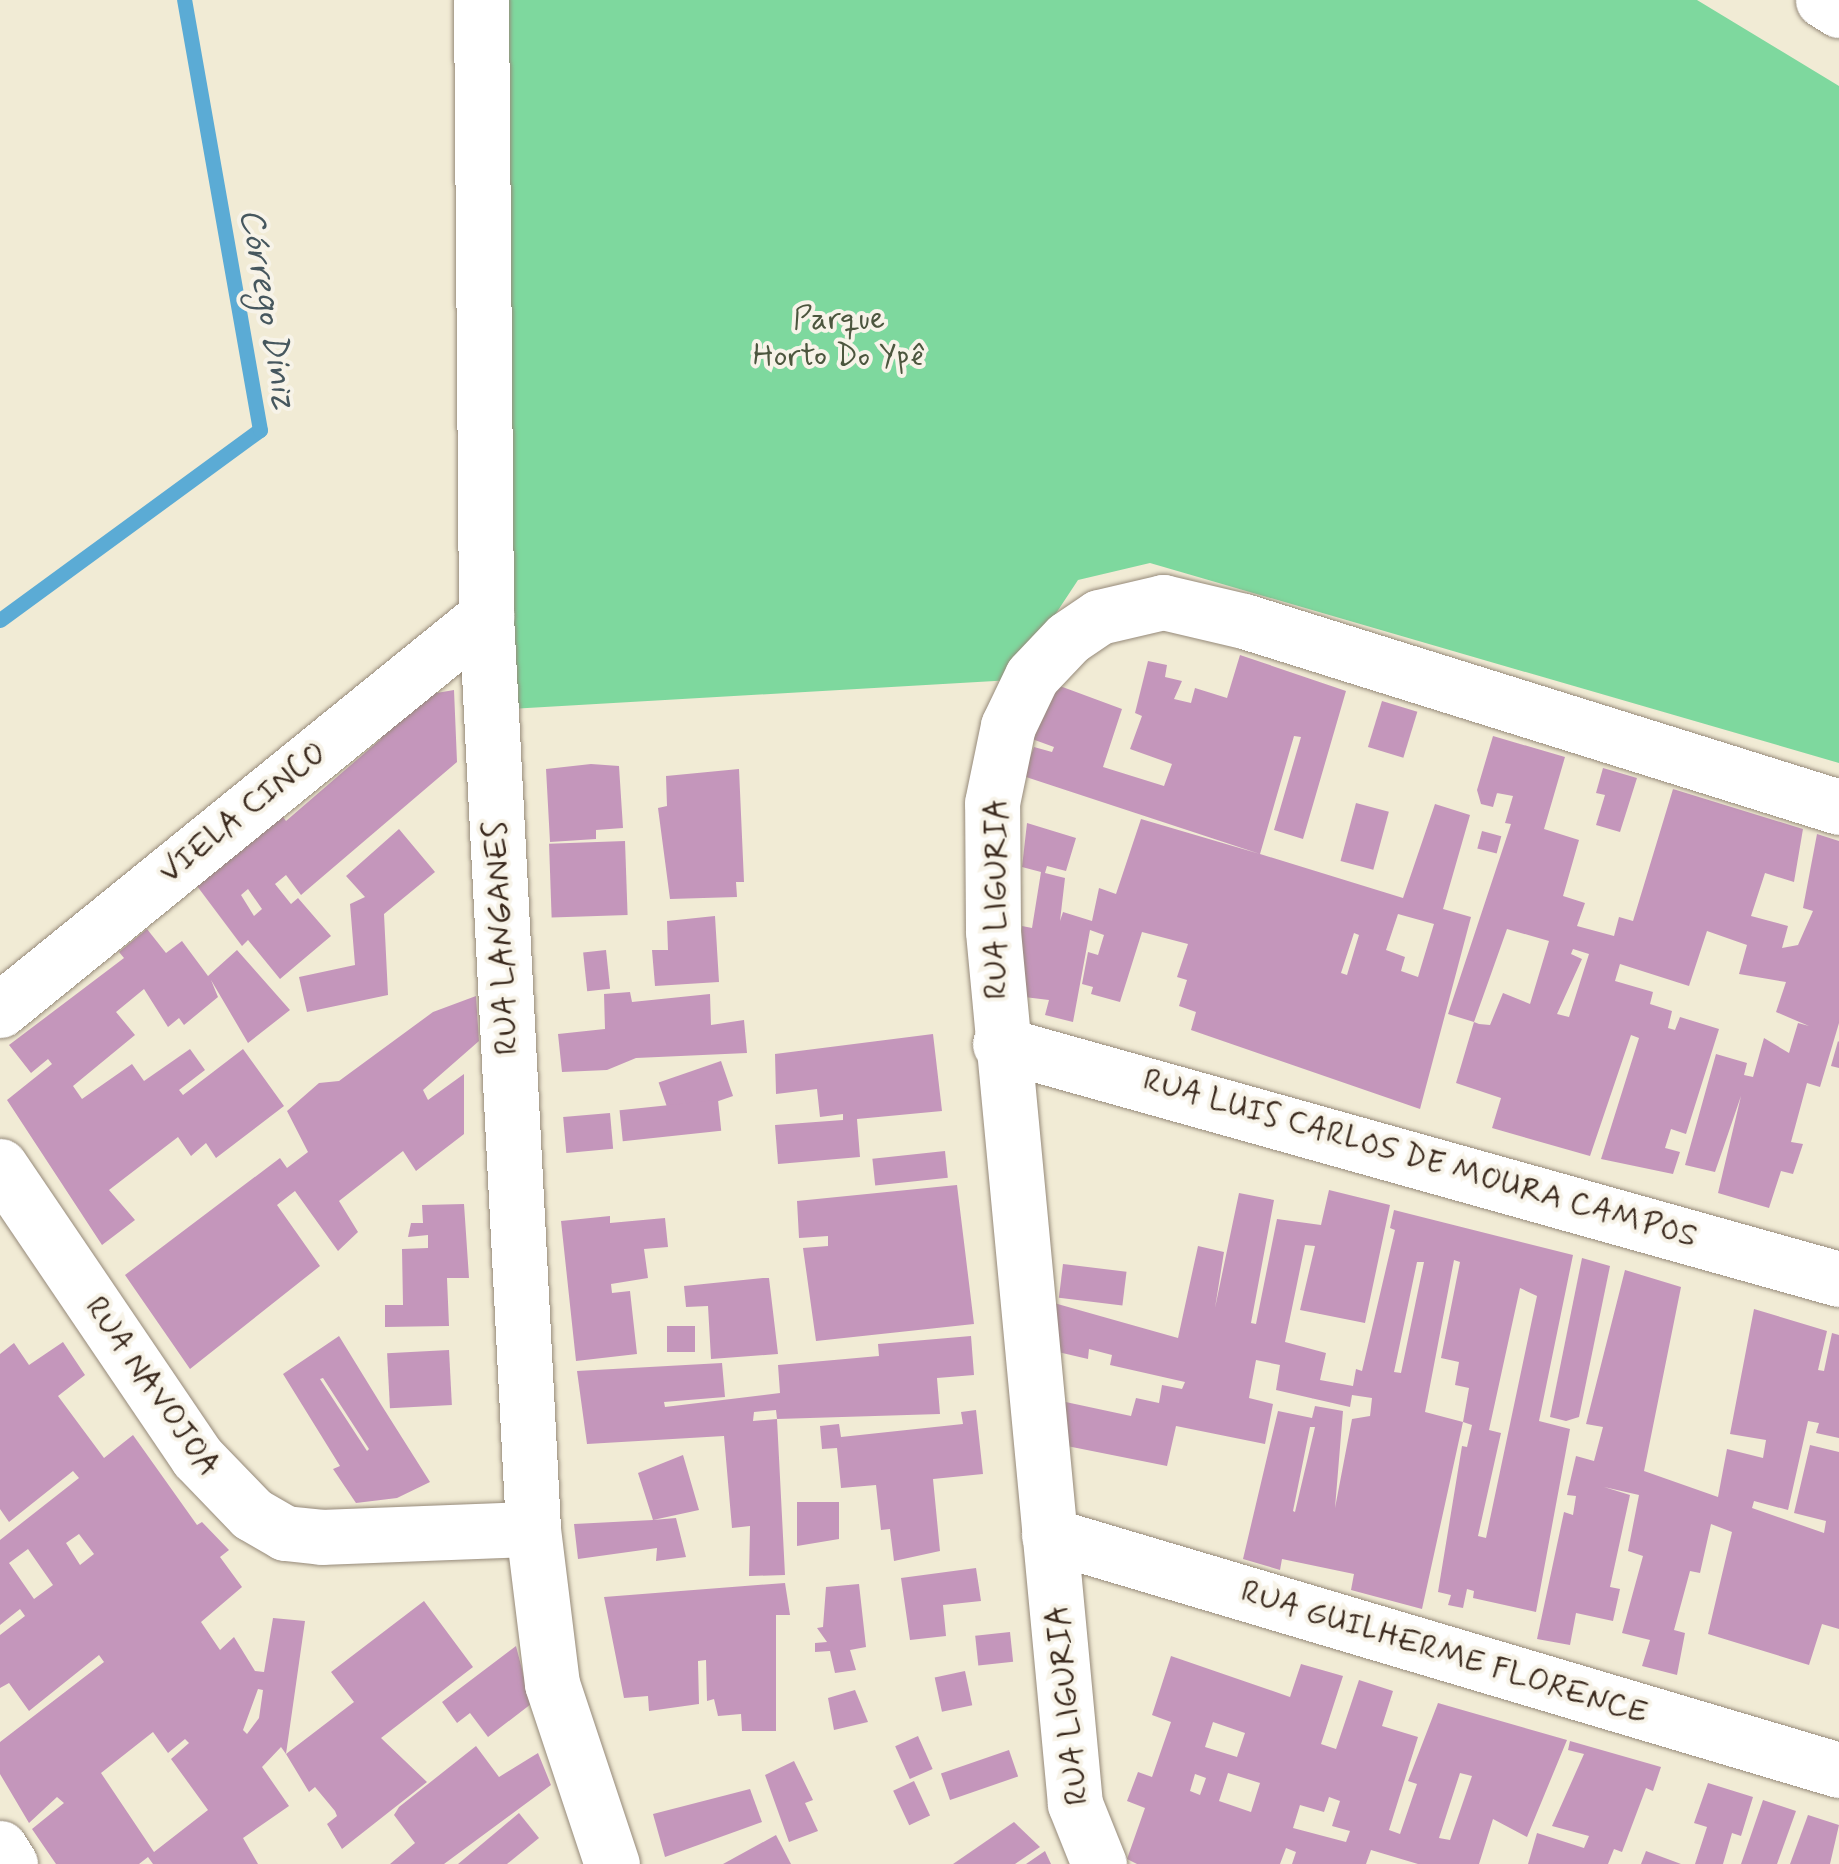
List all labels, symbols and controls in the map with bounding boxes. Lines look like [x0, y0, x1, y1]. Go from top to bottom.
water label: Córrego Diniz [230, 205, 306, 413]
park label: Parque Horto Do Ypê [750, 301, 928, 376]
street label: VIELA CINCO [150, 732, 336, 894]
street label: RUA LIGURIA [978, 799, 1016, 999]
street label: RUA LANGANES [477, 822, 527, 1054]
street label: RUA LUIS CARLOS DE MOURA CAMPOS [1137, 1061, 1703, 1257]
street label: RUA NAVOJOA [76, 1290, 228, 1484]
street label: RUA GUILHERME FLORENCE [1238, 1573, 1650, 1733]
street label: RUA LIGURIA [1038, 1604, 1098, 1806]

